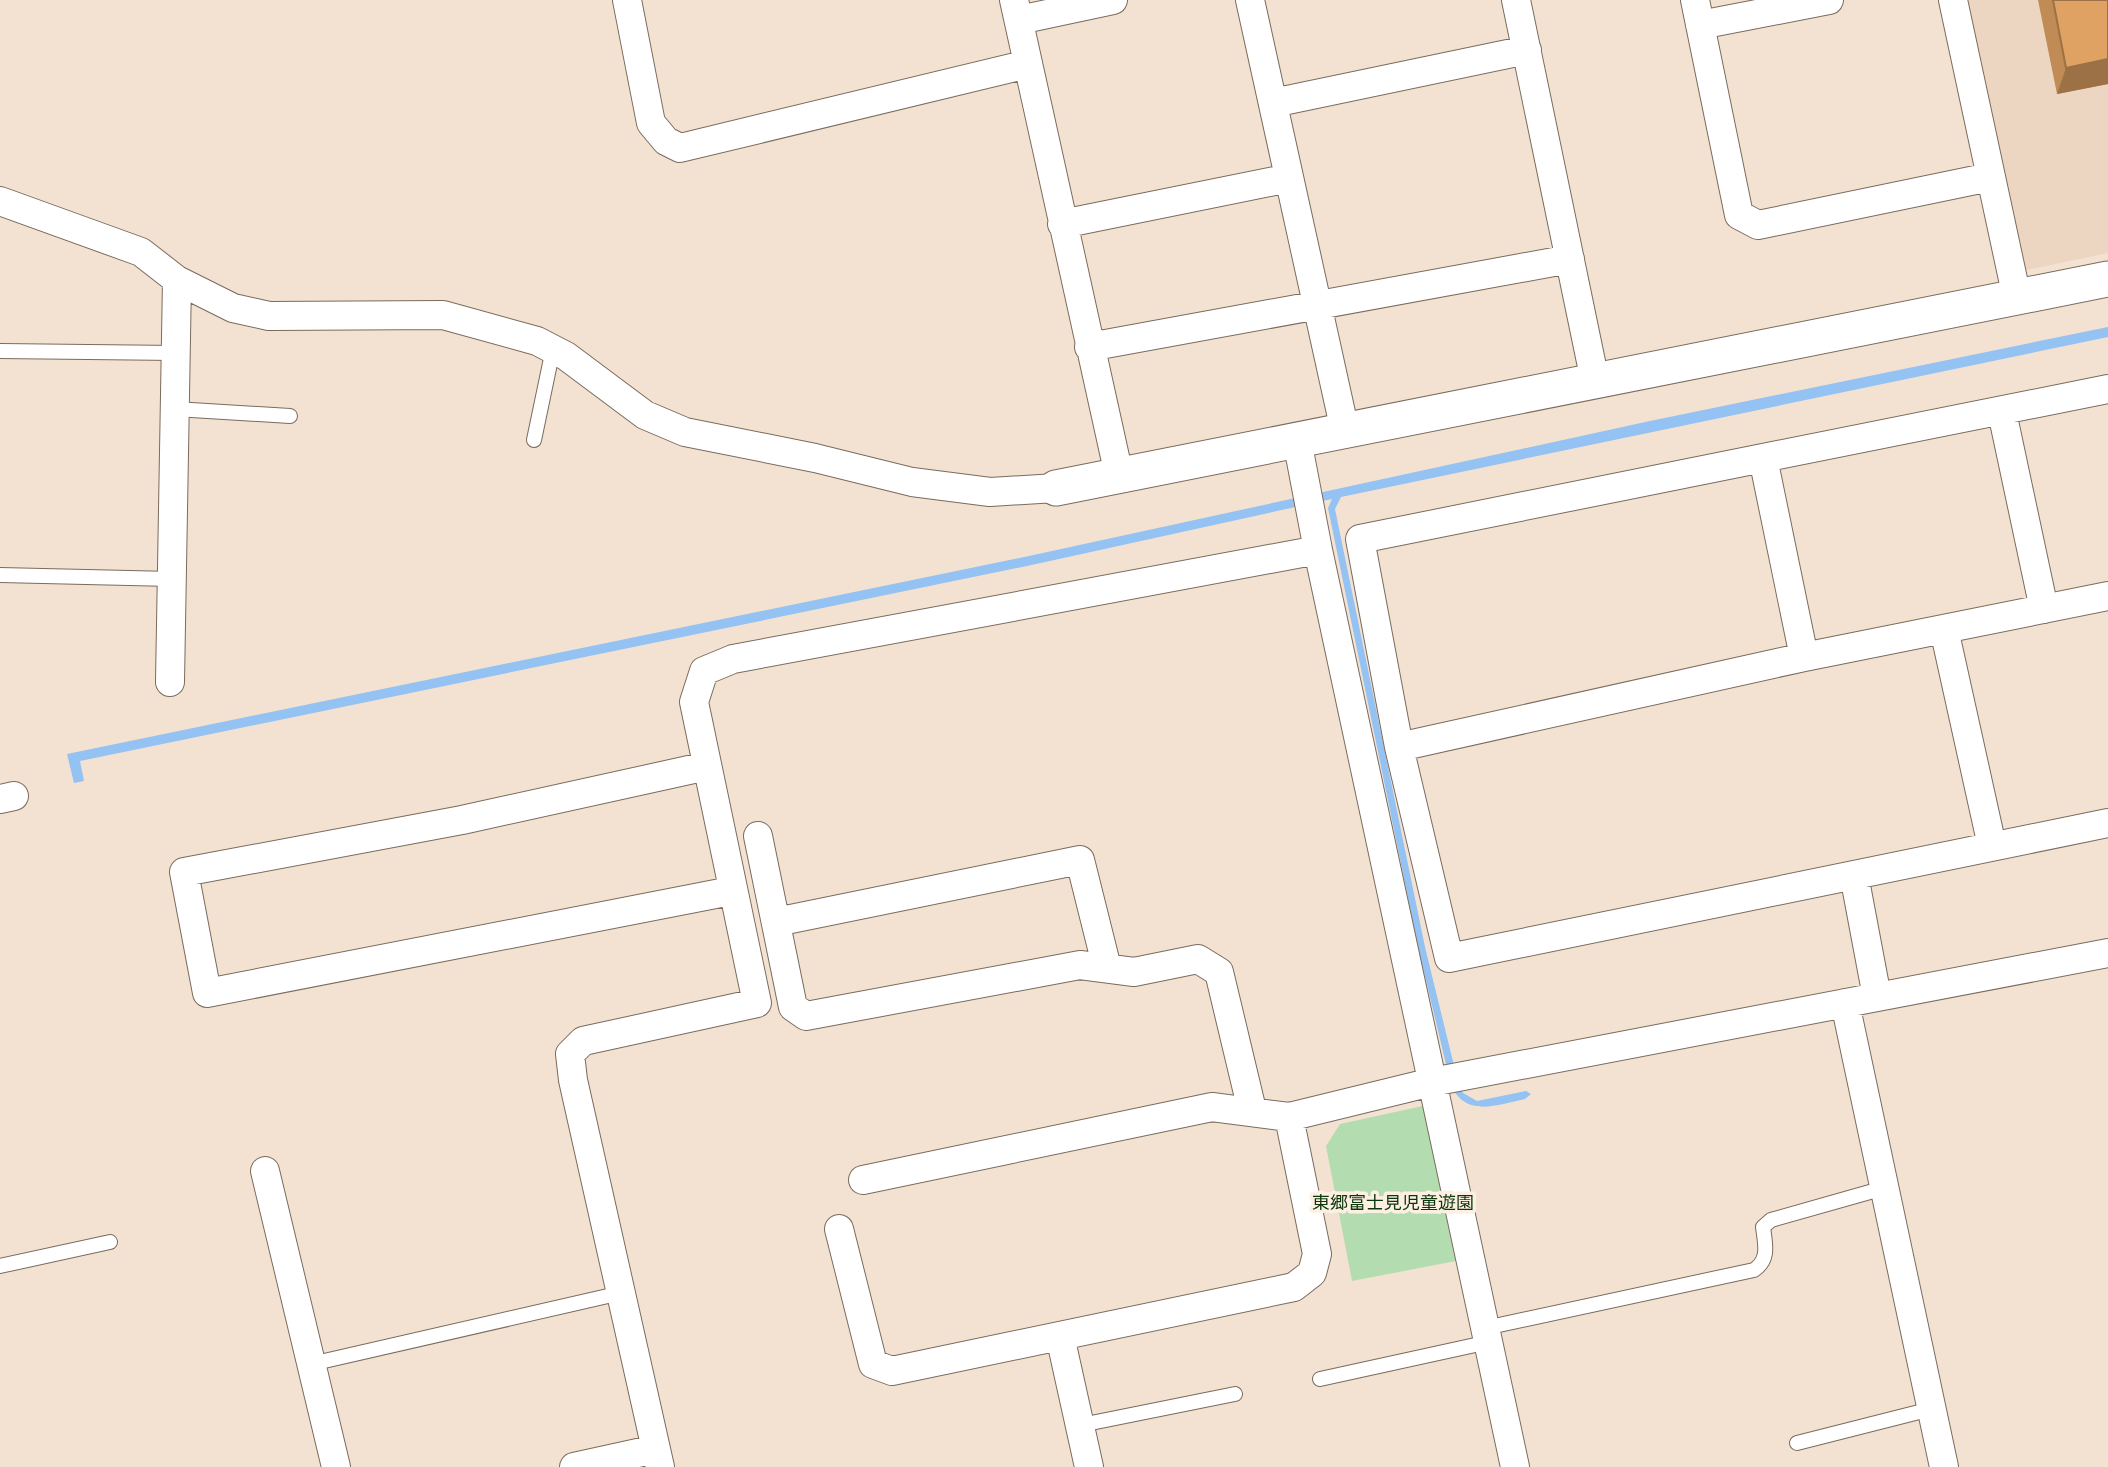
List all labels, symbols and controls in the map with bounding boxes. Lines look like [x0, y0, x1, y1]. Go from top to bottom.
park label: 東郷富士見児童遊園 [1312, 1192, 1474, 1214]

